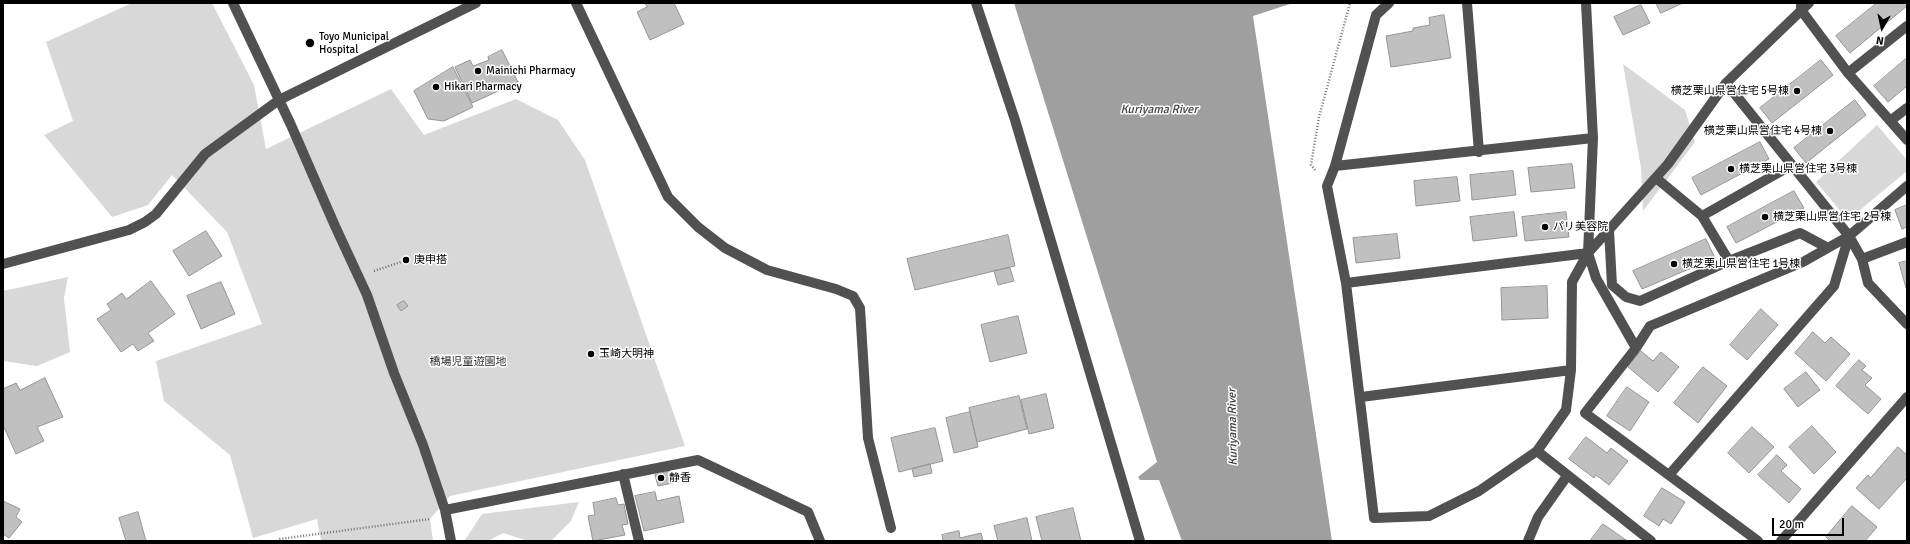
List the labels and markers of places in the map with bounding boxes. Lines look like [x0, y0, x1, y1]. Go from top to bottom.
place label: Toyo Municipal Hospital [319, 30, 389, 56]
marker: Toyo Municipal Hospital [304, 37, 316, 49]
place label: Mainichi Pharmacy [486, 64, 576, 78]
marker: Mainichi Pharmacy [473, 66, 483, 76]
place label: Hikari Pharmacy [444, 80, 522, 94]
marker: Hikari Pharmacy [431, 82, 441, 92]
place label: 横芝栗山県営住宅 5号棟 [1671, 84, 1789, 98]
marker: 横芝栗山県営住宅 5号棟 [1792, 86, 1802, 96]
place label: 横芝栗山県営住宅 4号棟 [1704, 124, 1822, 138]
marker: 横芝栗山県営住宅 4号棟 [1825, 126, 1835, 136]
place label: 横芝栗山県営住宅 3号棟 [1739, 162, 1857, 176]
marker: 横芝栗山県営住宅 3号棟 [1726, 164, 1736, 174]
place label: 横芝栗山県営住宅 2号棟 [1773, 210, 1891, 224]
marker: 横芝栗山県営住宅 2号棟 [1760, 212, 1770, 222]
place label: パリ美容院 [1553, 220, 1608, 234]
marker: パリ美容院 [1540, 222, 1550, 232]
place label: 庚申搭 [414, 253, 447, 267]
marker: 庚申搭 [401, 255, 411, 265]
place label: 横芝栗山県営住宅 1号棟 [1682, 257, 1800, 271]
marker: 横芝栗山県営住宅 1号棟 [1669, 259, 1679, 269]
place label: 玉崎大明神 [599, 347, 654, 361]
marker: 玉崎大明神 [586, 349, 596, 359]
place label: 静香 [669, 471, 691, 485]
marker: 静香 [656, 473, 666, 483]

